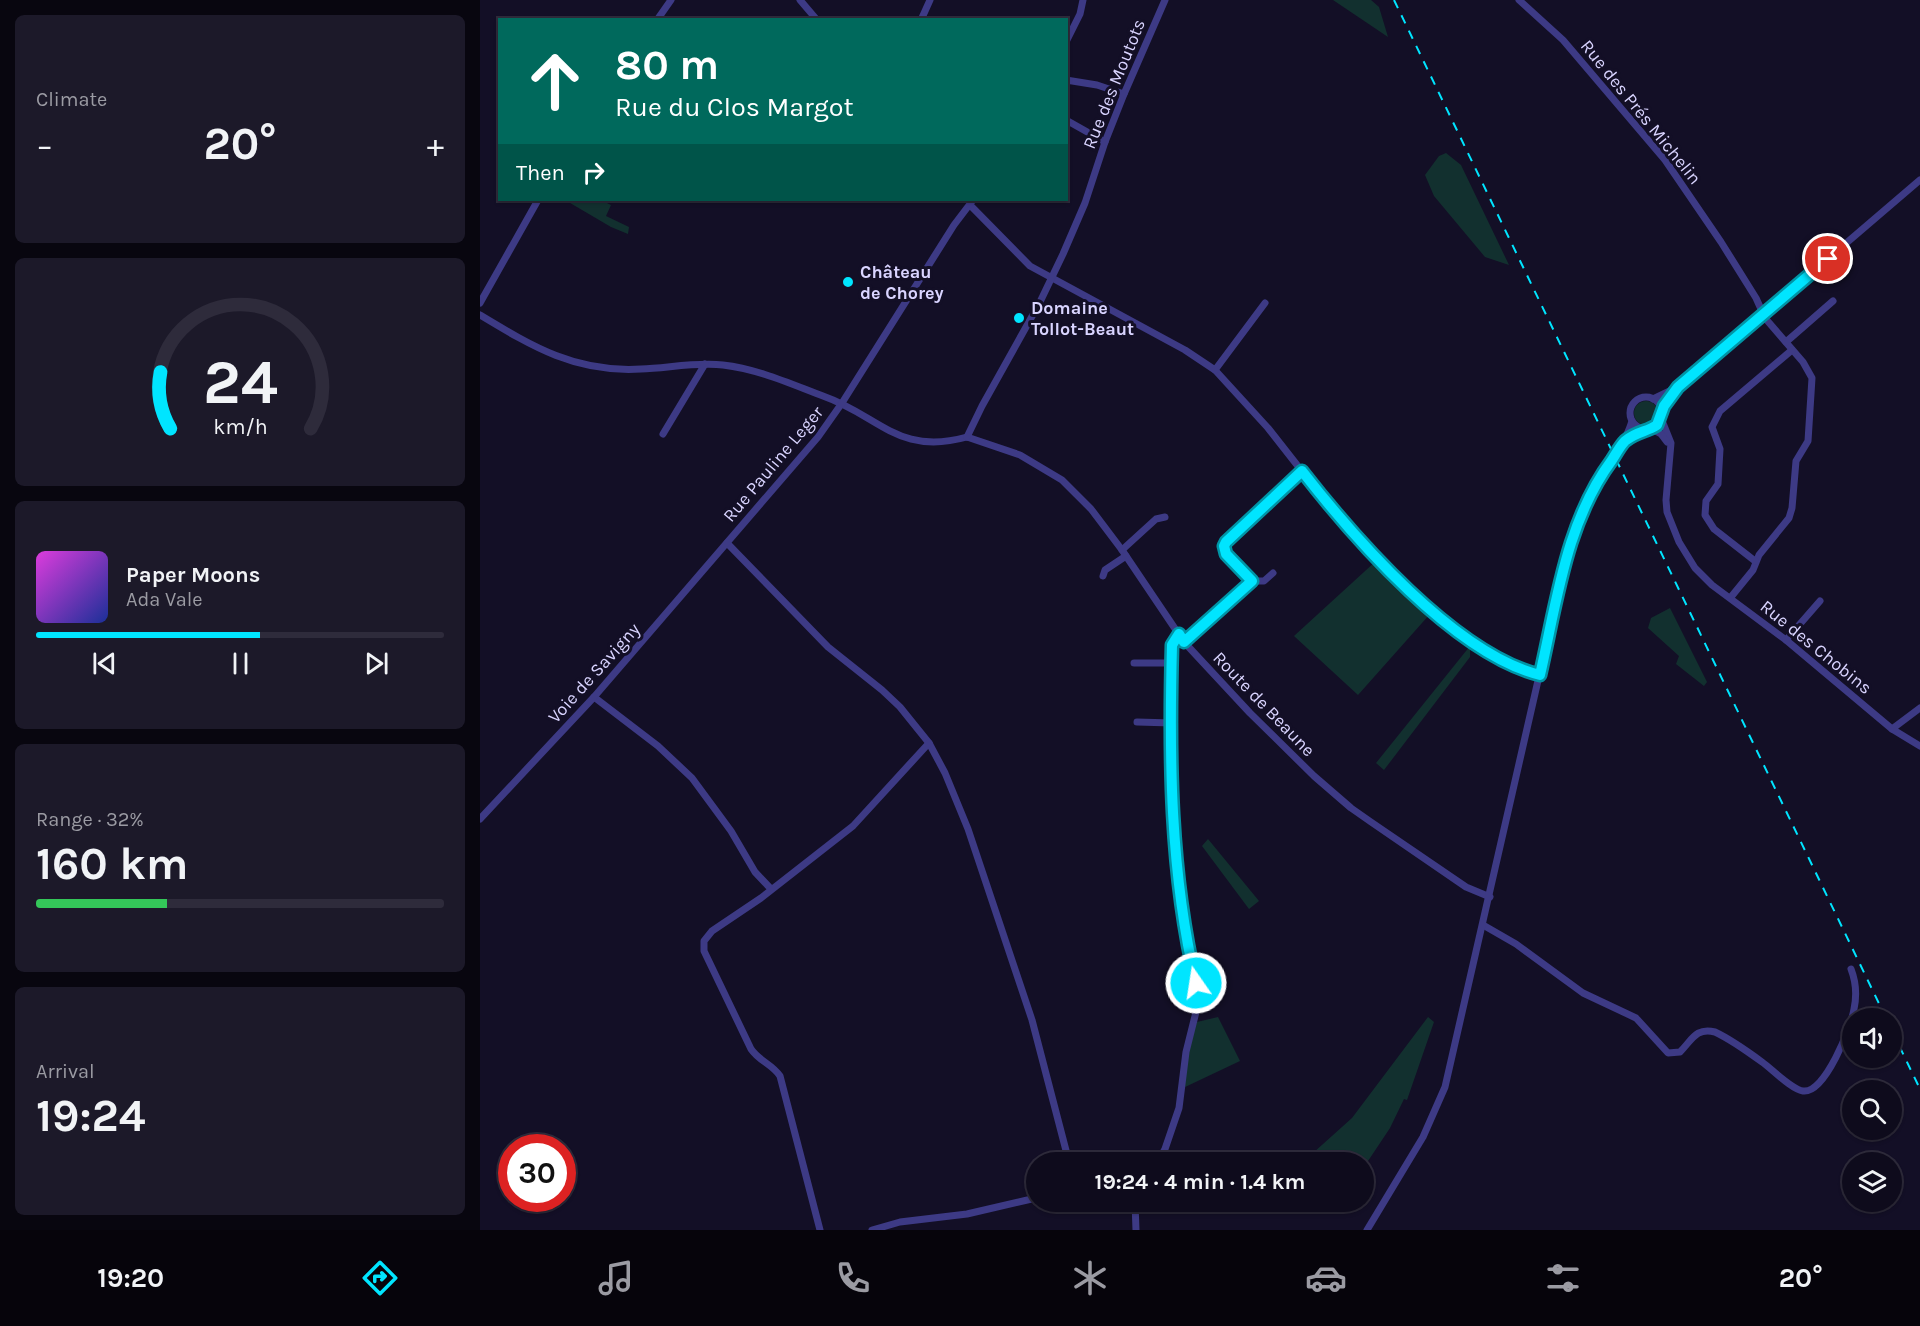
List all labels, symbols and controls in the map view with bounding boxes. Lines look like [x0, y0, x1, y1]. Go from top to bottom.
street label: Rue des Moutots [1078, 16, 1150, 152]
street label: Rue des Prés Michelin [1576, 35, 1706, 189]
text: 80 m [615, 40, 719, 90]
icon: ahead [516, 42, 594, 120]
text: Climate [36, 88, 107, 111]
text: Rue du Clos Margot [615, 91, 854, 123]
text: 20° [203, 118, 277, 170]
text: − [36, 126, 53, 164]
text: + [427, 126, 444, 164]
icon: right [577, 156, 610, 189]
text: Then [516, 160, 565, 186]
pin [1802, 233, 1853, 284]
icon: arrive [1811, 242, 1844, 275]
place label: Château de Chorey [860, 261, 944, 304]
marker: Château de Chorey [841, 275, 855, 289]
place label: Domaine Tollot-Beaut [1031, 297, 1134, 340]
marker: Domaine Tollot-Beaut [1012, 311, 1026, 325]
text: 24 [203, 346, 277, 419]
street label: Rue Pauline Leger [718, 401, 828, 526]
text: km/h [213, 414, 267, 439]
text: Paper Moons [126, 562, 260, 588]
text: Ada Vale [126, 588, 203, 611]
street label: Rue des Chobins [1756, 595, 1876, 699]
street label: Voie de Savigny [543, 618, 645, 728]
icon: previous [88, 647, 121, 680]
icon: pause [224, 647, 257, 680]
icon: next [360, 647, 393, 680]
street label: Route de Beaune [1208, 647, 1320, 761]
text: Range · 32% [36, 808, 144, 831]
text: 160 km [36, 838, 189, 890]
position arrow [1164, 951, 1228, 1015]
map controls [1842, 1008, 1902, 1212]
button: sound [1842, 1008, 1902, 1068]
text: Arrival [36, 1060, 95, 1083]
button: search [1842, 1080, 1902, 1140]
text: 19:24 [36, 1090, 146, 1142]
speed limit sign: 30 [498, 1134, 576, 1212]
button: layers [1842, 1152, 1902, 1212]
text: 19:24 · 4 min · 1.4 km [1095, 1169, 1305, 1195]
icon: directions [359, 1257, 401, 1299]
icon: music [595, 1257, 637, 1299]
icon: phone [832, 1257, 874, 1299]
icon: climate [1069, 1257, 1111, 1299]
icon: car [1305, 1257, 1347, 1299]
icon: filters [1542, 1257, 1584, 1299]
text: 19:20 [97, 1262, 164, 1294]
text: 20° [1779, 1262, 1823, 1294]

